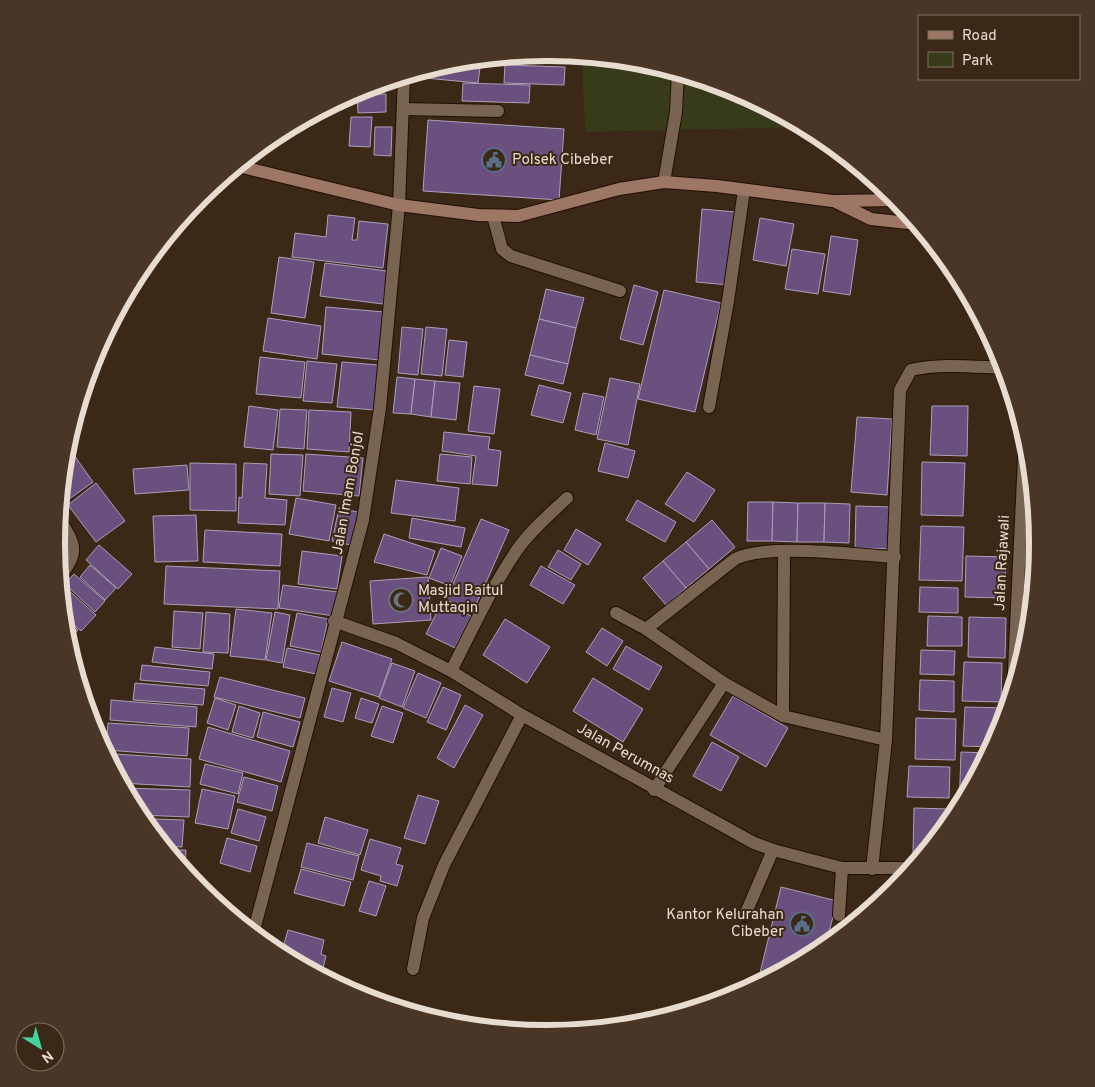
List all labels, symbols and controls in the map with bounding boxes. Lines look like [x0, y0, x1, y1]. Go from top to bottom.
legend [918, 15, 1080, 80]
text: Road [962, 27, 997, 46]
text: Park [962, 52, 993, 71]
public building icon: Polsek Cibeber [481, 147, 507, 173]
place label: Polsek Cibeber [512, 151, 613, 170]
street label: Jalan Imam Bonjol [329, 430, 369, 556]
street label: Jalan Rajawali [991, 515, 1015, 611]
place label: Masjid Baitul Muttaqin [418, 582, 503, 618]
mosque icon: Masjid Baitul Muttaqin [388, 587, 414, 613]
street label: Jalan Perumnas [573, 719, 677, 789]
place label: Kantor Kelurahan Cibeber [666, 906, 784, 942]
public building icon: Kantor Kelurahan Cibeber [789, 911, 815, 937]
north arrow [15, 1022, 65, 1072]
text: N [38, 1046, 56, 1066]

